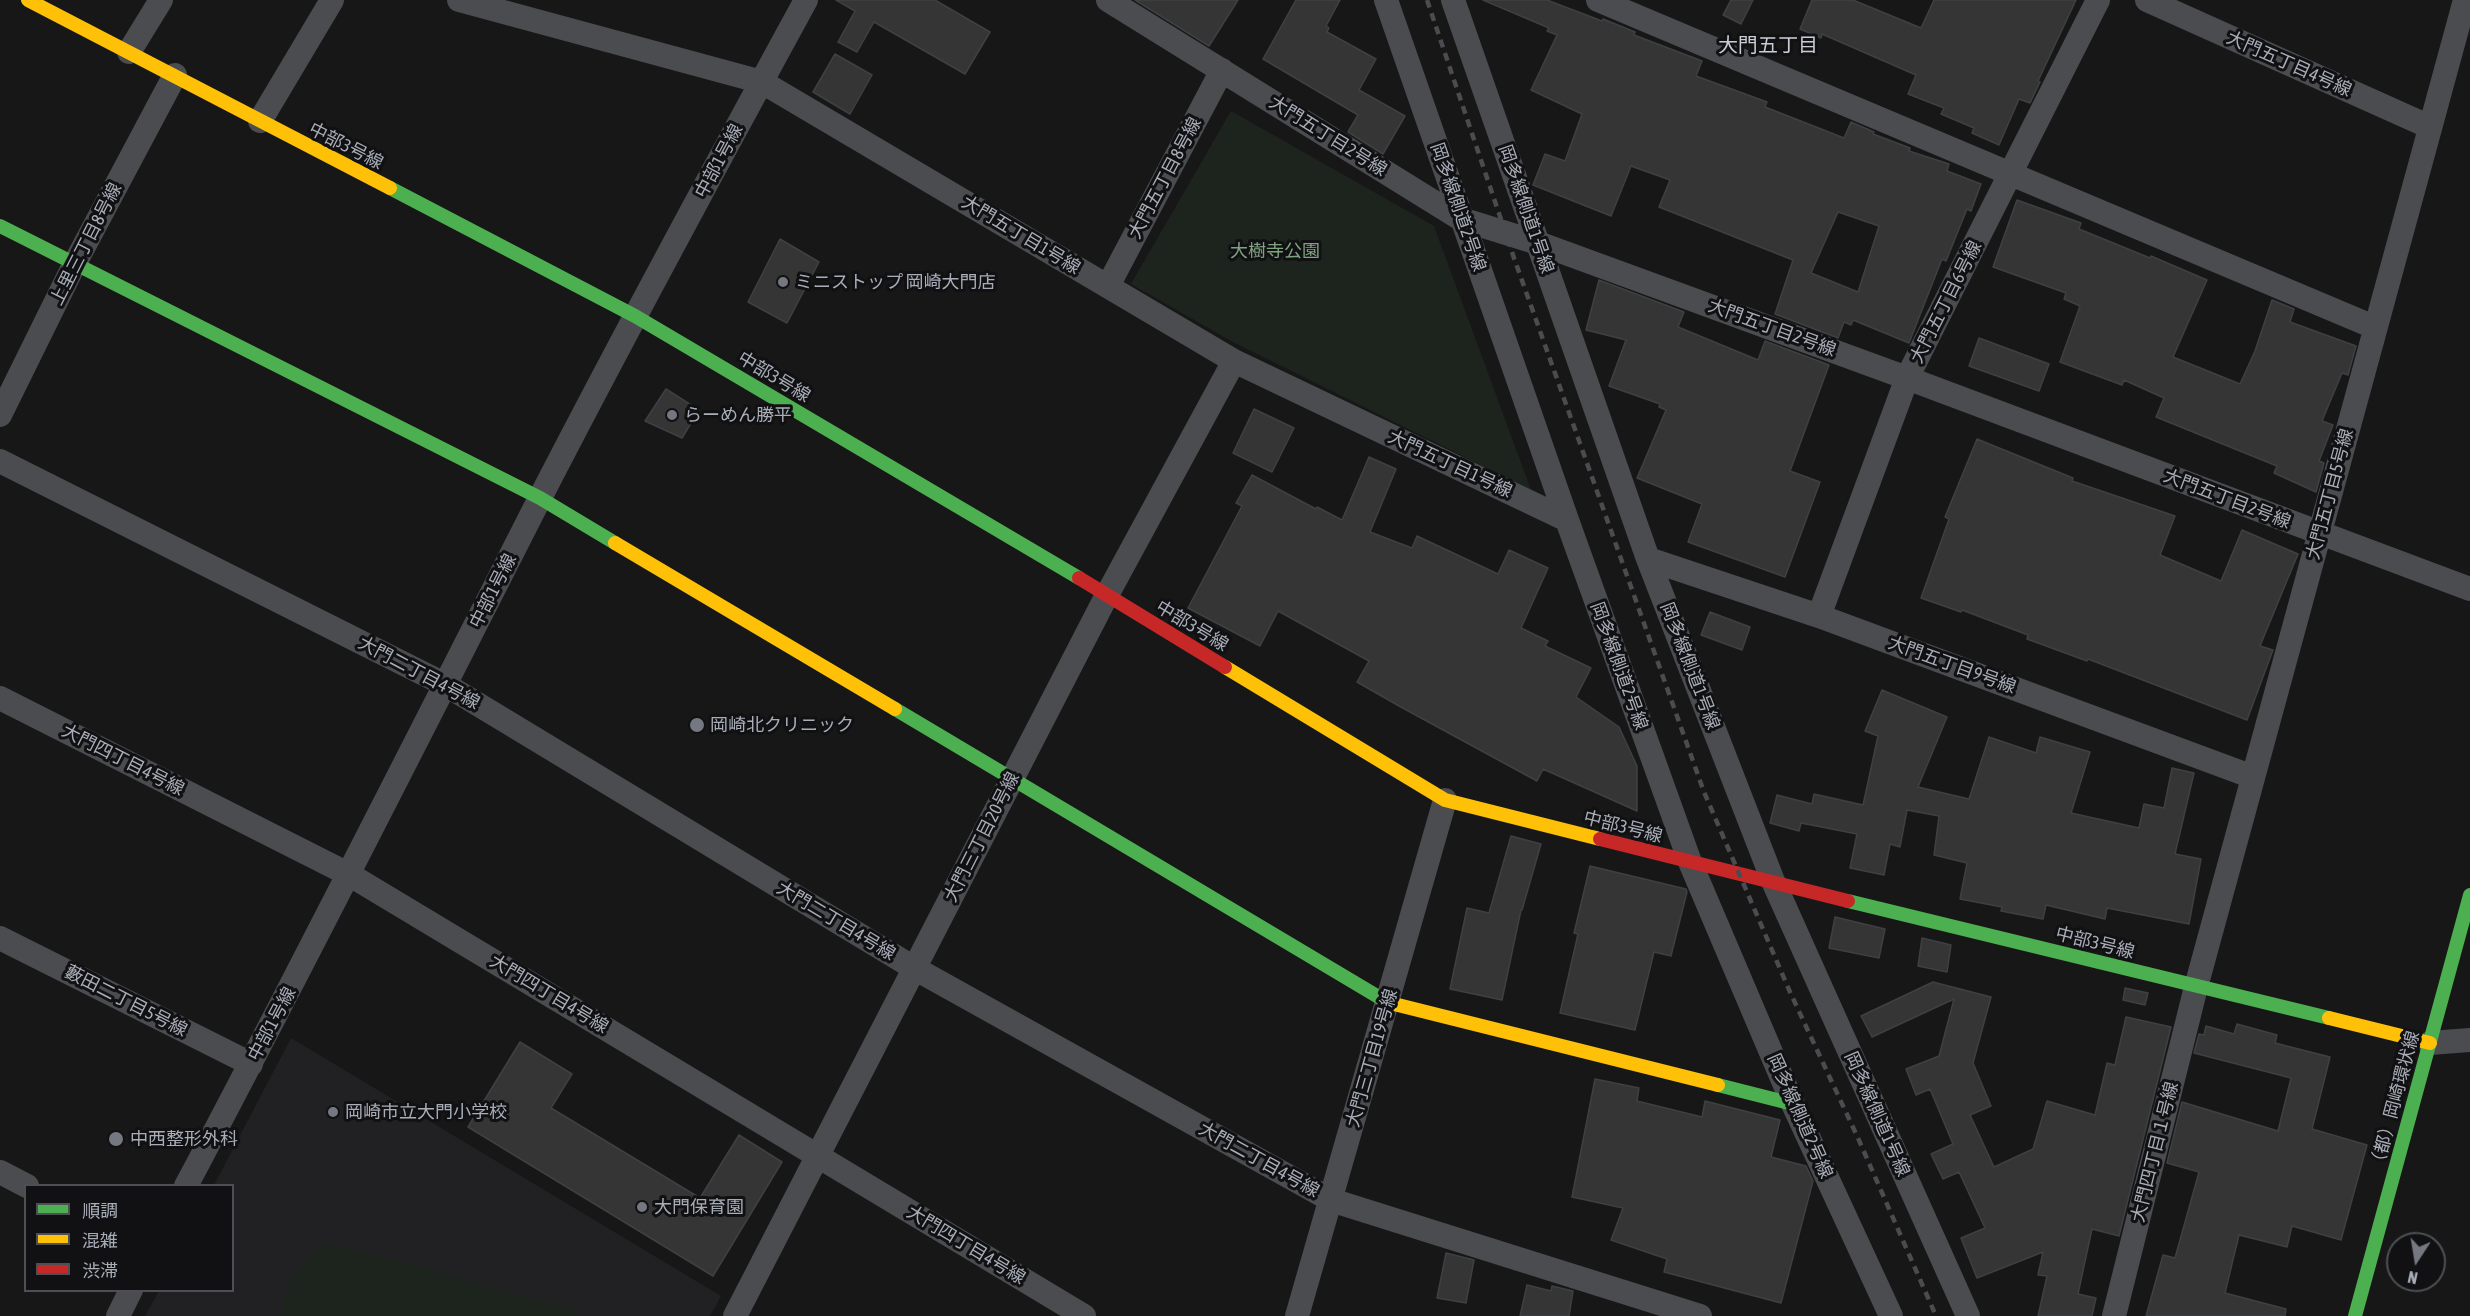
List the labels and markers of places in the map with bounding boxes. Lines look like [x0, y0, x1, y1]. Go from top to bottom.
place label: ミニストップ 岡崎大門店 [795, 271, 995, 293]
marker: ミニストップ 岡崎大門店 [776, 275, 790, 289]
place label: らーめん勝平 [684, 404, 792, 426]
marker: らーめん勝平 [665, 408, 679, 422]
place label: 岡崎北クリニック [710, 714, 854, 736]
marker: 岡崎北クリニック [688, 716, 706, 734]
place label: 岡崎市立大門小学校 [345, 1101, 507, 1123]
marker: 岡崎市立大門小学校 [326, 1105, 340, 1119]
place label: 中西整形外科 [130, 1128, 238, 1150]
marker: 中西整形外科 [107, 1130, 125, 1148]
place label: 大門保育園 [654, 1196, 744, 1218]
marker: 大門保育園 [635, 1200, 649, 1214]

